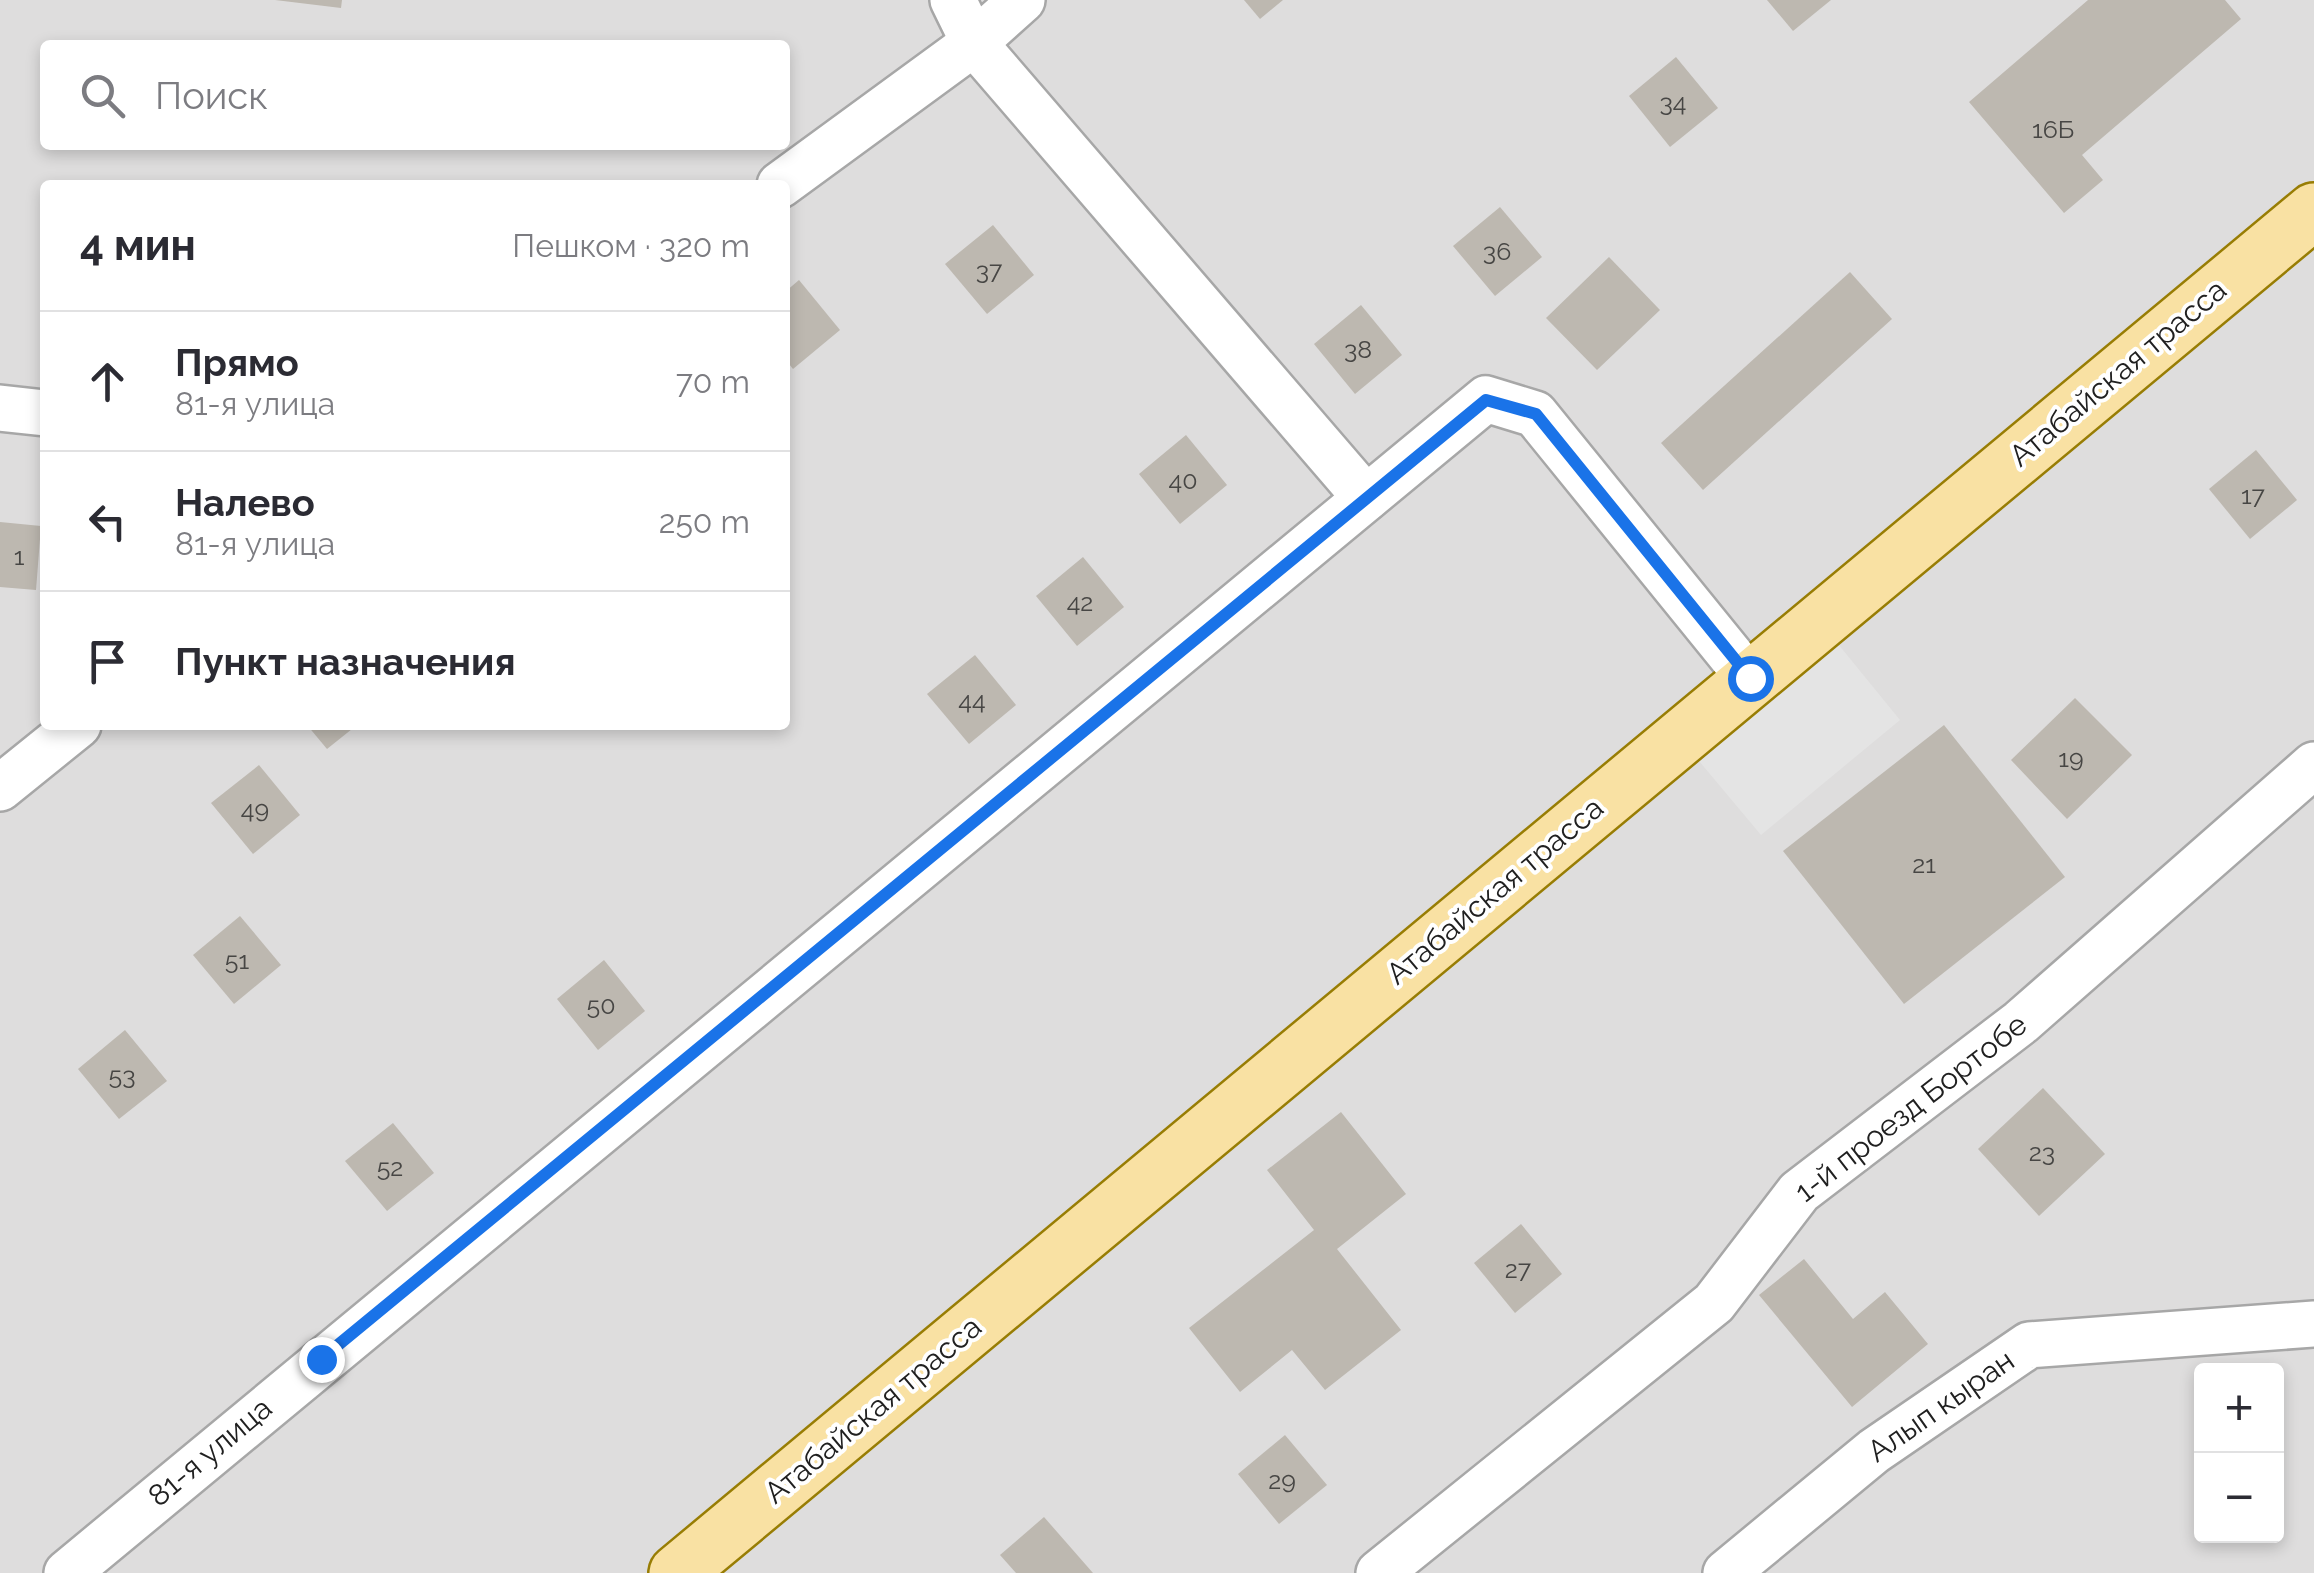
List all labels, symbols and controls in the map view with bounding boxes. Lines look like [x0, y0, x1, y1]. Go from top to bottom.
search box [40, 40, 790, 150]
icon: search [75, 68, 130, 123]
text: Поиск [155, 73, 268, 118]
house number: 34 [1659, 87, 1687, 117]
house number: 16Б [2032, 114, 2074, 144]
text: 4 мин [80, 221, 196, 270]
text: Пешком · 320 m [512, 227, 750, 264]
house number: 36 [1483, 236, 1511, 266]
house number: 37 [976, 255, 1003, 285]
street label: Атабайская трасса [2002, 272, 2233, 473]
house number: 38 [1344, 334, 1372, 364]
text: Прямо [175, 340, 299, 385]
icon: ahead [80, 354, 135, 409]
text: 70 m [676, 363, 750, 400]
text: 81-я улица [175, 385, 335, 422]
house number: 40 [1169, 465, 1197, 495]
text: Налево [175, 480, 315, 525]
house number: 17 [2241, 480, 2266, 510]
icon: left [80, 494, 135, 549]
text: 250 m [659, 503, 750, 540]
text: 81-я улица [175, 525, 335, 562]
house number: 1 [14, 541, 25, 571]
house number: 42 [1067, 587, 1093, 617]
icon: arrive [80, 634, 135, 689]
text: Пункт назначения [175, 639, 516, 684]
route start [1728, 656, 1774, 702]
house number: 44 [958, 685, 986, 715]
house number: 19 [2058, 743, 2084, 773]
street label: Атабайская трасса [1379, 790, 1610, 991]
house number: 49 [241, 794, 269, 824]
house number: 21 [1912, 849, 1936, 879]
house number: 51 [225, 945, 249, 975]
house number: 50 [587, 990, 615, 1020]
street label: 1-й проезд Бортобе [1788, 1006, 2034, 1209]
house number: 53 [109, 1060, 135, 1090]
house number: 23 [2029, 1137, 2055, 1167]
house number: 52 [377, 1152, 403, 1182]
house number: 27 [1505, 1254, 1532, 1284]
street label: Атабайская трасса [757, 1309, 988, 1510]
route end [299, 1337, 345, 1383]
street label: Алып кыран [1861, 1342, 2021, 1469]
map controls [2194, 1363, 2284, 1543]
button: + [2194, 1363, 2284, 1453]
street label: 81-я улица [141, 1390, 278, 1513]
button: − [2194, 1453, 2284, 1543]
house number: 29 [1268, 1465, 1296, 1495]

